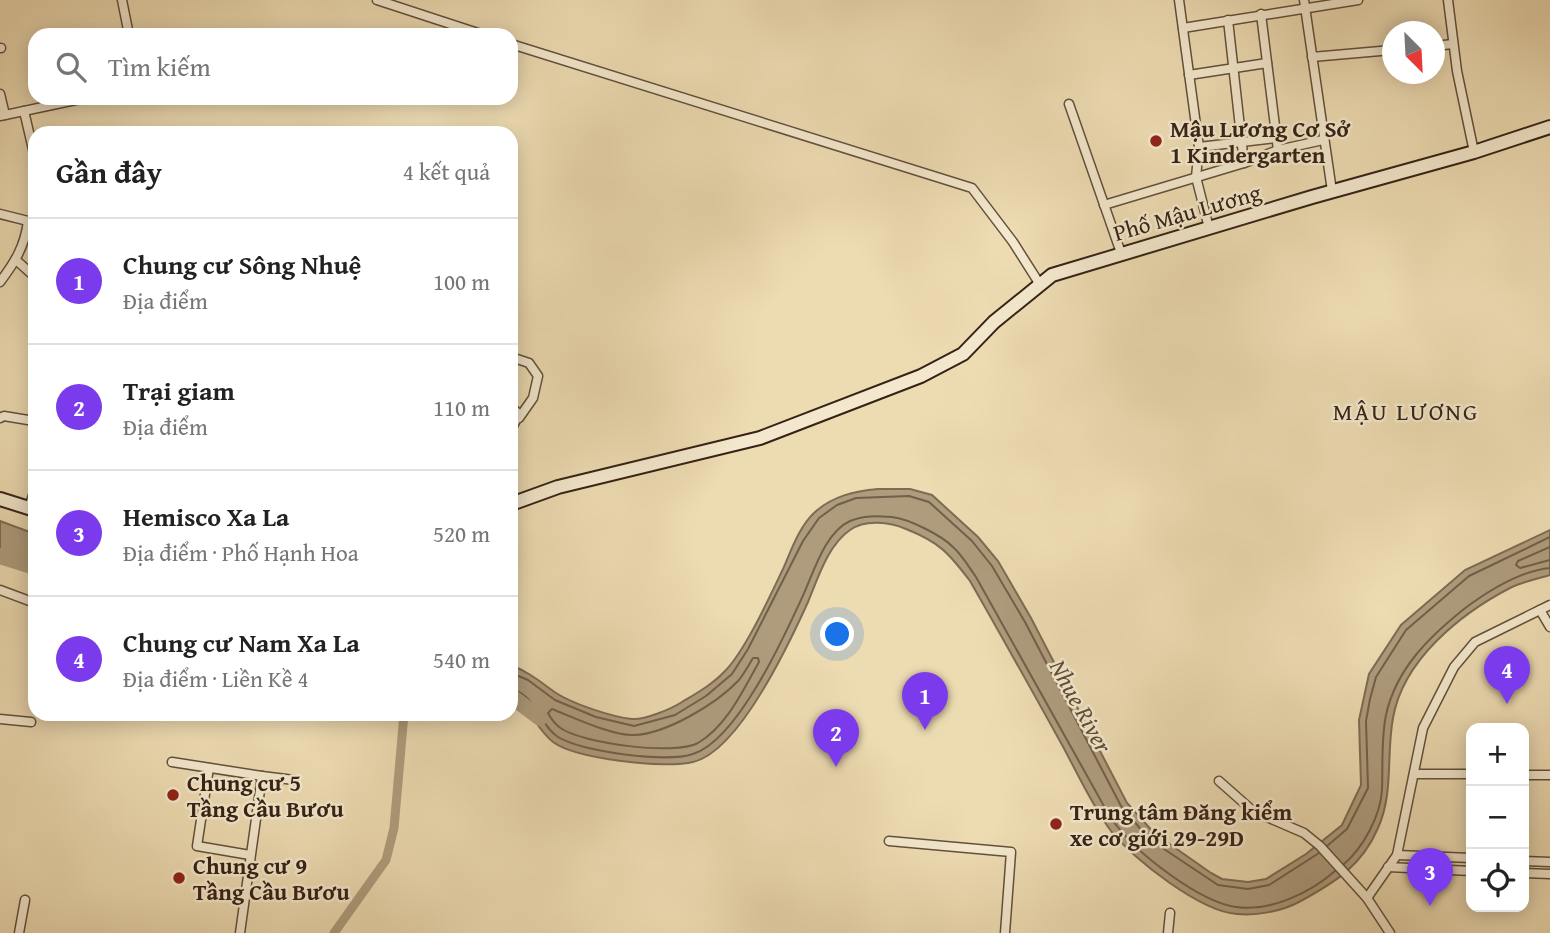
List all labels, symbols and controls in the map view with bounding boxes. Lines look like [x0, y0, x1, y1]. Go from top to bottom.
north arrow [1382, 21, 1445, 84]
search box [28, 28, 518, 105]
text: Tìm kiếm [108, 47, 211, 86]
icon: search [52, 48, 90, 86]
place label: Mậu Lương Cơ Sở 1 Kindergarten [1170, 112, 1351, 171]
marker: Mậu Lương Cơ Sở 1 Kindergarten [1148, 133, 1164, 149]
text: Gần đây [56, 150, 162, 194]
text: 4 kết quả [403, 155, 490, 188]
street label: Phố Mậu Lương [1109, 175, 1265, 249]
text: Chung cư Sông Nhuệ [123, 245, 361, 284]
text: 1 [73, 265, 85, 298]
text: 100 m [433, 265, 490, 298]
text: Địa điểm [123, 284, 208, 317]
text: Trại giam [123, 371, 235, 410]
text: 2 [73, 391, 85, 424]
text: 110 m [433, 391, 490, 424]
district label: MẬU LƯƠNG [1333, 394, 1479, 429]
text: Địa điểm [123, 410, 208, 443]
text: Hemisco Xa La [123, 497, 289, 536]
text: 3 [73, 517, 85, 550]
text: 520 m [433, 517, 490, 550]
text: Địa điểm · Phố Hạnh Hoa [123, 536, 359, 569]
your location [820, 617, 854, 651]
text: Chung cư Nam Xa La [123, 623, 360, 662]
text: 4 [73, 643, 85, 676]
text: 540 m [433, 643, 490, 676]
pin: 4 [1484, 646, 1530, 704]
water label: Nhue River [1041, 652, 1122, 760]
text: Địa điểm · Liền Kề 4 [123, 662, 309, 695]
pin: 1 [902, 672, 948, 730]
pin: 2 [813, 709, 859, 767]
map controls [1466, 723, 1529, 912]
button: + [1466, 723, 1529, 786]
place label: Chung cư 5 Tầng Cầu Bươu [187, 766, 344, 825]
button: − [1466, 786, 1529, 849]
marker: Chung cư 5 Tầng Cầu Bươu [165, 787, 181, 803]
place label: Trung tâm Đăng kiểm xe cơ giới 29-29D [1070, 795, 1292, 854]
marker: Trung tâm Đăng kiểm xe cơ giới 29-29D [1048, 816, 1064, 832]
pin: 3 [1407, 848, 1453, 906]
place label: Chung cư 9 Tầng Cầu Bươu [193, 849, 350, 908]
button: locate [1466, 849, 1529, 912]
marker: Chung cư 9 Tầng Cầu Bươu [171, 870, 187, 886]

